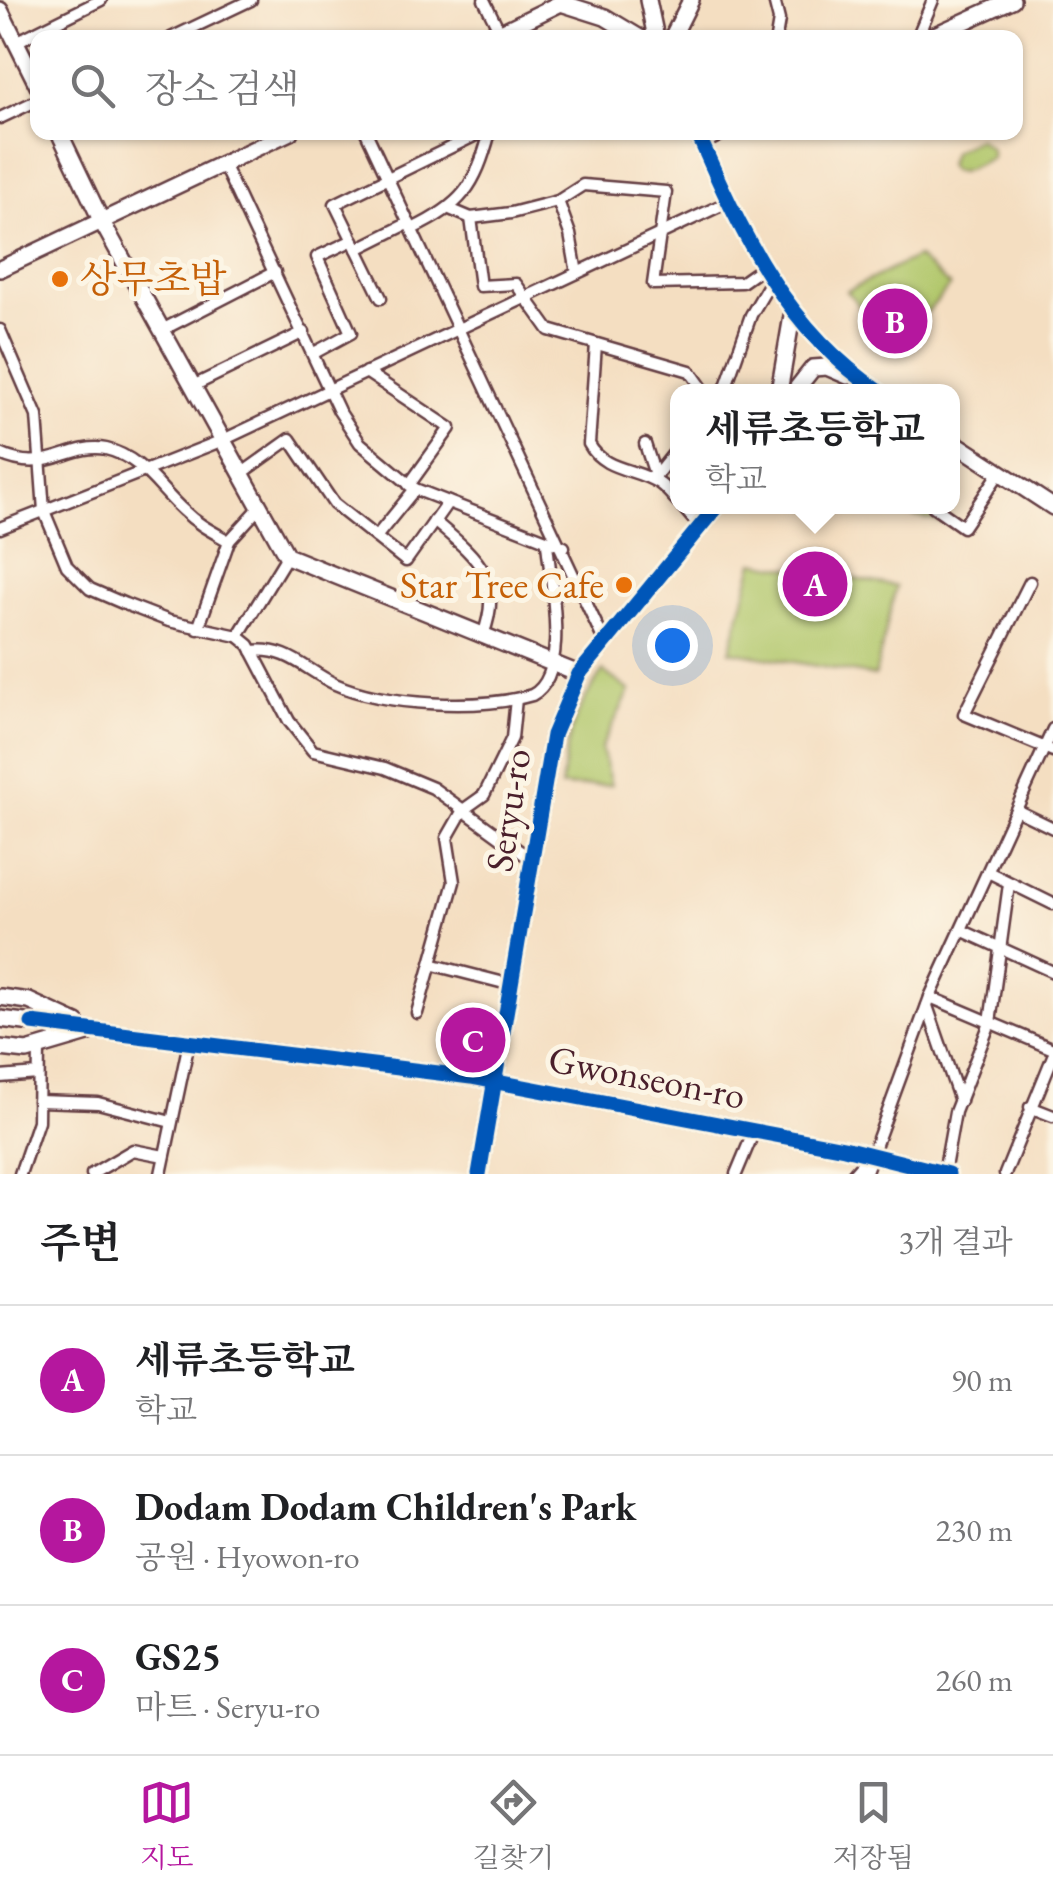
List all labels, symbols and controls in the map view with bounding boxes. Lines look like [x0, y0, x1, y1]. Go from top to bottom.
search box [30, 30, 1023, 140]
icon: search [65, 58, 120, 113]
text: 장소 검색 [145, 64, 299, 113]
place label: 상무초밥 [80, 254, 227, 303]
marker: 상무초밥 [49, 268, 71, 290]
pin: B [862, 284, 928, 358]
popup [670, 384, 960, 514]
text: 세류초등학교 [705, 404, 925, 453]
text: 학교 [705, 458, 767, 500]
pin: A [782, 546, 848, 622]
place label: Star Tree Cafe [400, 560, 604, 609]
marker: Star Tree Cafe [613, 574, 635, 596]
your location [647, 620, 698, 671]
street label: Seryu-ro [474, 745, 541, 875]
pin: C [440, 1002, 506, 1078]
street label: Gwonseon-ro [545, 1033, 750, 1120]
text: 주변 [40, 1215, 121, 1270]
text: 3개 결과 [899, 1221, 1013, 1263]
text: 세류초등학교 [135, 1335, 355, 1384]
text: A [61, 1359, 84, 1401]
text: 90 m [951, 1359, 1013, 1401]
text: 학교 [135, 1389, 197, 1431]
text: Dodam Dodam Children's Park [135, 1482, 636, 1531]
text: B [62, 1509, 83, 1551]
text: 230 m [936, 1509, 1013, 1551]
text: 공원 · Hyowon-ro [135, 1536, 360, 1578]
text: GS25 [135, 1632, 221, 1681]
text: C [61, 1659, 84, 1701]
text: 260 m [936, 1659, 1013, 1701]
text: 마트 · Seryu-ro [135, 1686, 320, 1728]
tab: 지도 [139, 1775, 194, 1875]
tab: 길찾기 [473, 1775, 554, 1875]
tab: 저장됨 [833, 1775, 914, 1875]

